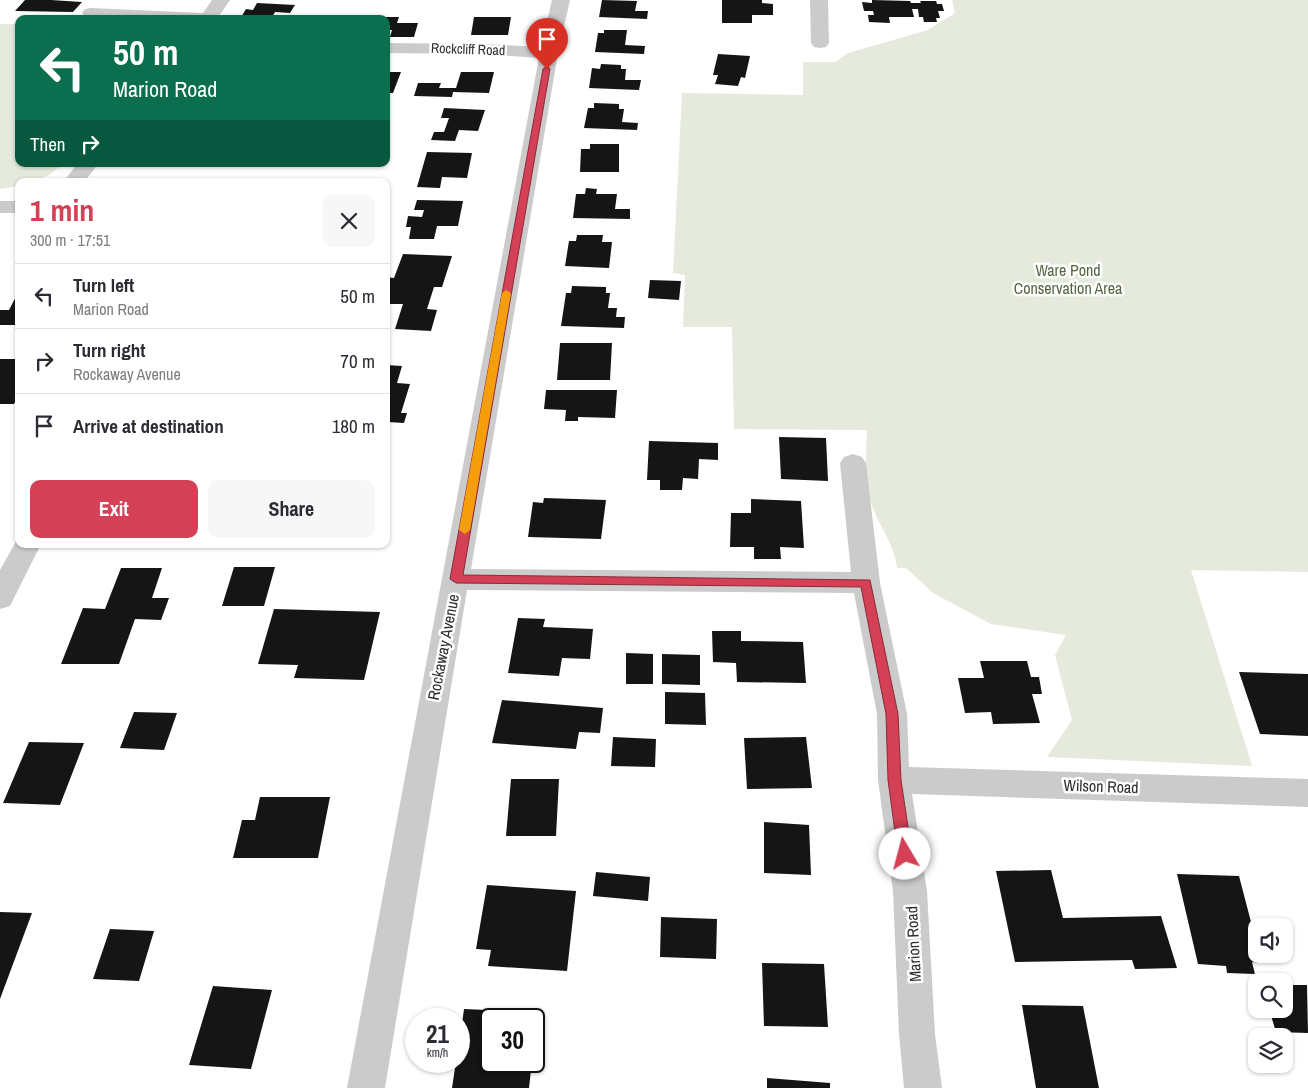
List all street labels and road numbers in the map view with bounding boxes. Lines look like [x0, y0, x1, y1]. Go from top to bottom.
street label: Rockcliff Road [430, 39, 506, 59]
street label: Rockaway Avenue [422, 592, 464, 702]
street label: Wilson Road [1063, 774, 1139, 798]
street label: Marion Road [900, 906, 926, 982]

